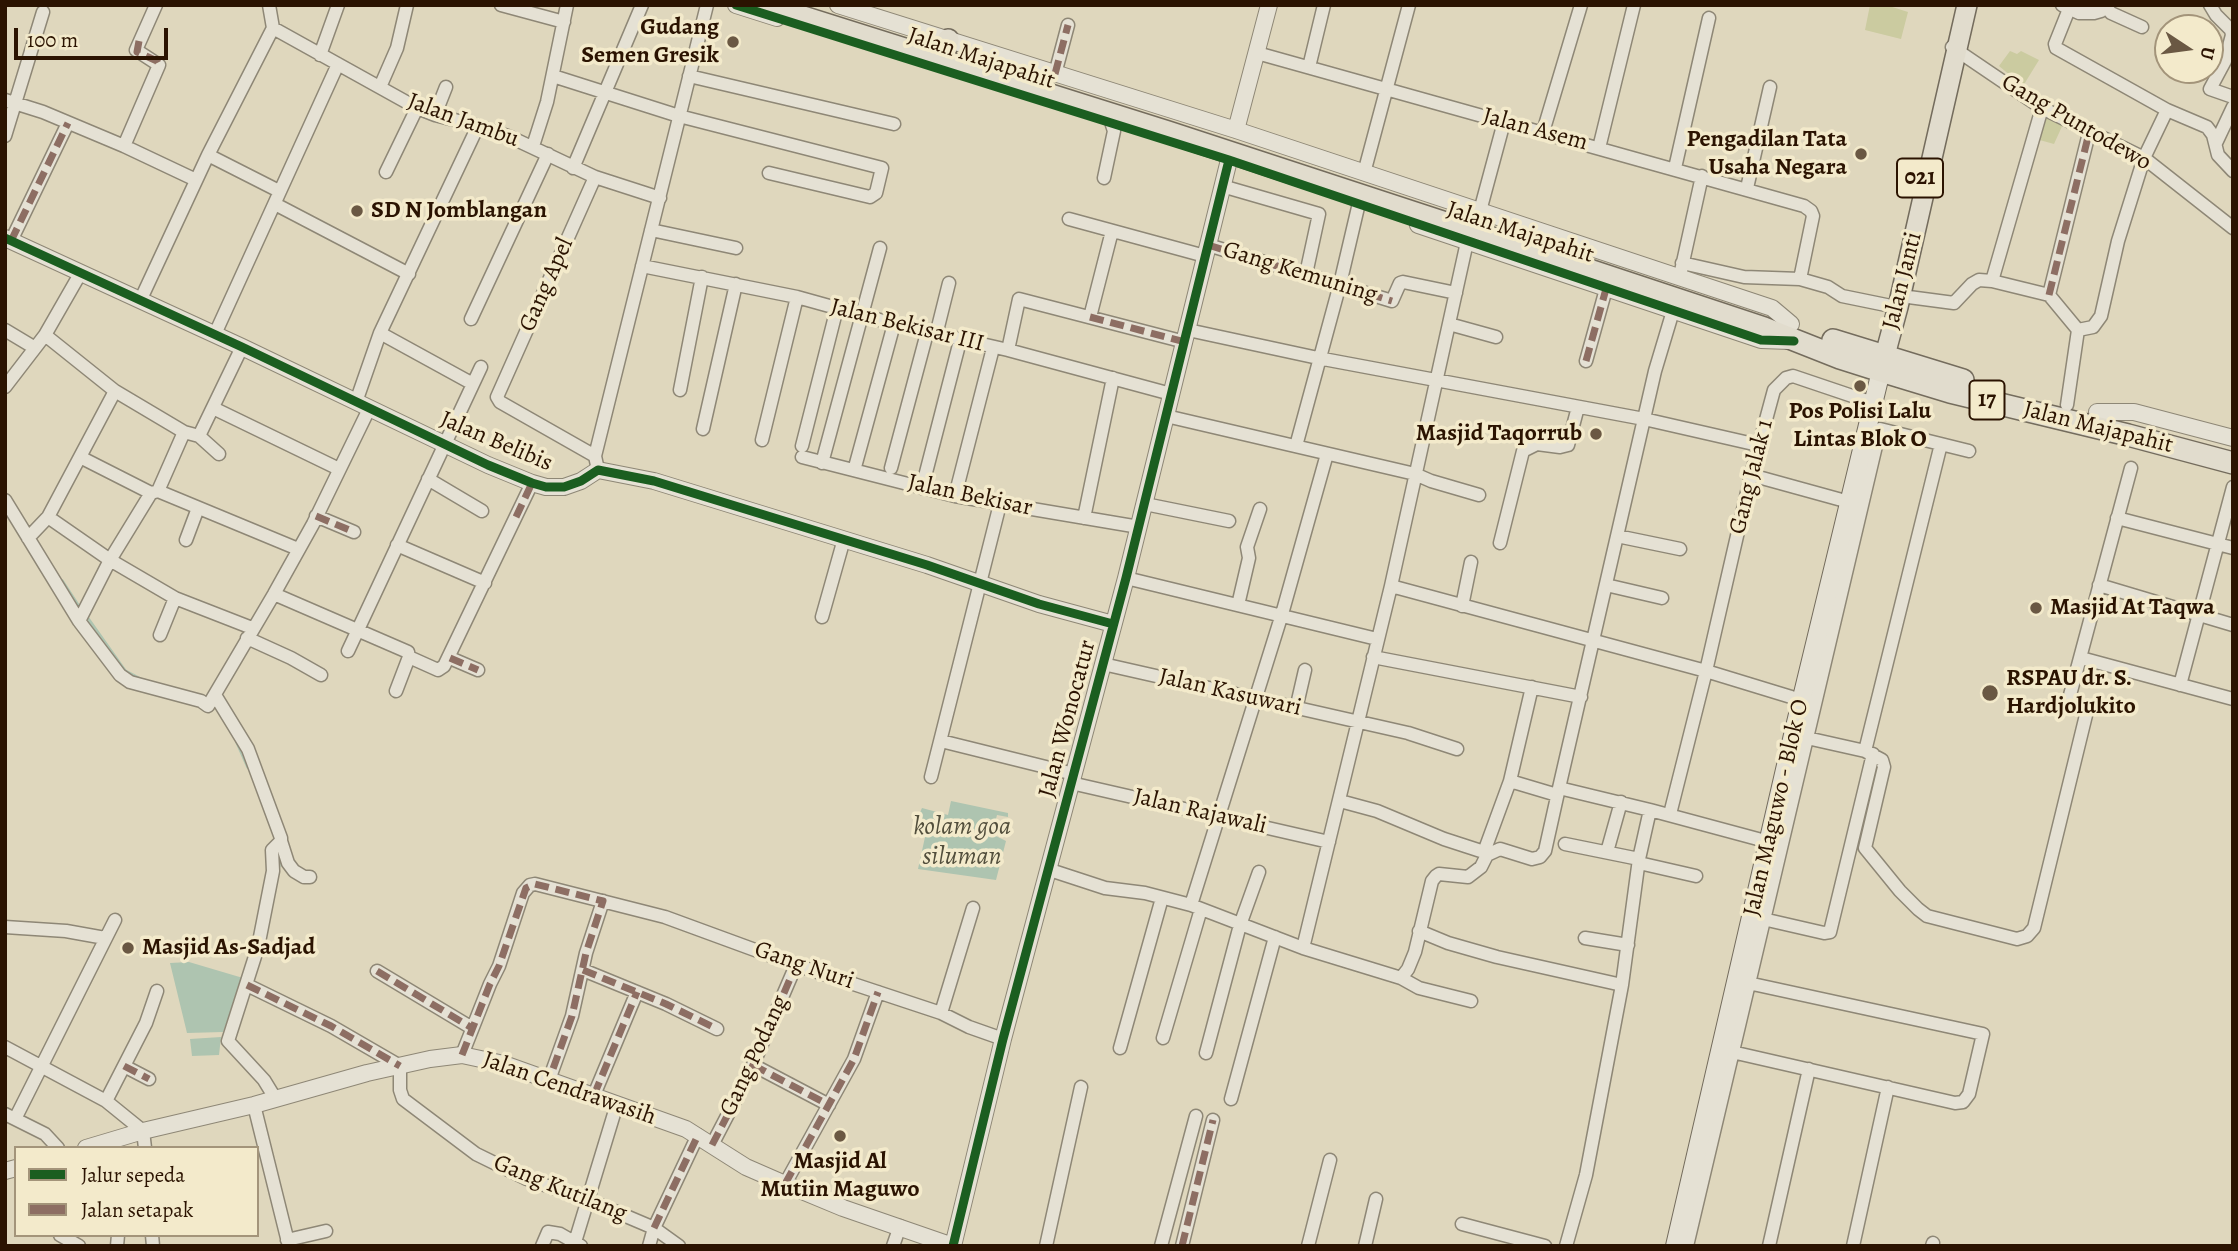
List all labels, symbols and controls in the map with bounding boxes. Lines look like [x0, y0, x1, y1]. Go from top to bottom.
scale bar [18, 14, 172, 58]
place label: Gudang Semen Gresik [581, 14, 719, 70]
north arrow [2154, 14, 2224, 84]
street label: Jalan Majapahit [904, 22, 1058, 96]
text: 100 m [27, 26, 78, 54]
marker: Gudang Semen Gresik [725, 34, 741, 50]
text: U [2193, 44, 2222, 62]
street label: Gang Puntodewo [1996, 68, 2156, 178]
street label: Jalan Jambu [403, 88, 523, 154]
street label: Jalan Asem [1479, 102, 1591, 158]
place label: Pengadilan Tata Usaha Negara [1687, 126, 1847, 182]
marker: Pengadilan Tata Usaha Negara [1853, 146, 1869, 162]
road number: 021 [1897, 158, 1943, 197]
street label: Jalan Majapahit [1443, 196, 1597, 270]
place label: SD N Jomblangan [371, 197, 547, 225]
marker: SD N Jomblangan [349, 203, 365, 219]
street label: Jalan Janti [1877, 229, 1929, 333]
street label: Gang Apel [514, 234, 580, 336]
street label: Gang Kemuning [1219, 236, 1381, 310]
street label: Jalan Bekisar III [827, 293, 987, 359]
marker: Pos Polisi Lalu Lintas Blok O [1852, 378, 1868, 394]
road number: 17 [1969, 380, 2004, 420]
street label: Jalan Majapahit [2020, 396, 2176, 460]
place label: Pos Polisi Lalu Lintas Blok O [1789, 398, 1931, 454]
street label: Jalan Belibis [435, 405, 557, 479]
street label: Gang Jalak 1 [1724, 417, 1780, 537]
place label: Masjid Taqorrub [1416, 420, 1582, 448]
marker: Masjid Taqorrub [1588, 426, 1604, 442]
street label: Jalan Bekisar [905, 469, 1035, 523]
place label: Masjid At Taqwa [2050, 594, 2215, 622]
marker: Masjid At Taqwa [2028, 600, 2044, 616]
street label: Jalan Wonocatur [1033, 637, 1103, 801]
street label: Jalan Kasuwari [1156, 663, 1304, 723]
place label: RSPAU dr. S. Hardjolukito [2006, 665, 2136, 721]
marker: RSPAU dr. S. Hardjolukito [1980, 683, 2000, 703]
street label: Jalan Maguwo - Blok O [1738, 697, 1816, 919]
street label: Jalan Rajawali [1131, 783, 1269, 841]
water label: kolam goa siluman [913, 812, 1011, 874]
place label: Masjid As-Sadjad [142, 934, 315, 962]
street label: Gang Nuri [751, 936, 857, 996]
marker: Masjid As-Sadjad [120, 940, 136, 956]
street label: Gang Podang [714, 991, 796, 1121]
street label: Jalan Cendrawasih [479, 1046, 659, 1132]
marker: Masjid Al Mutiin Maguwo [832, 1128, 848, 1144]
legend [14, 1146, 259, 1237]
place label: Masjid Al Mutiin Maguwo [760, 1148, 920, 1204]
street label: Gang Kutilang [489, 1149, 631, 1229]
text: Jalur sepeda [81, 1161, 185, 1189]
text: Jalan setapak [81, 1196, 193, 1224]

